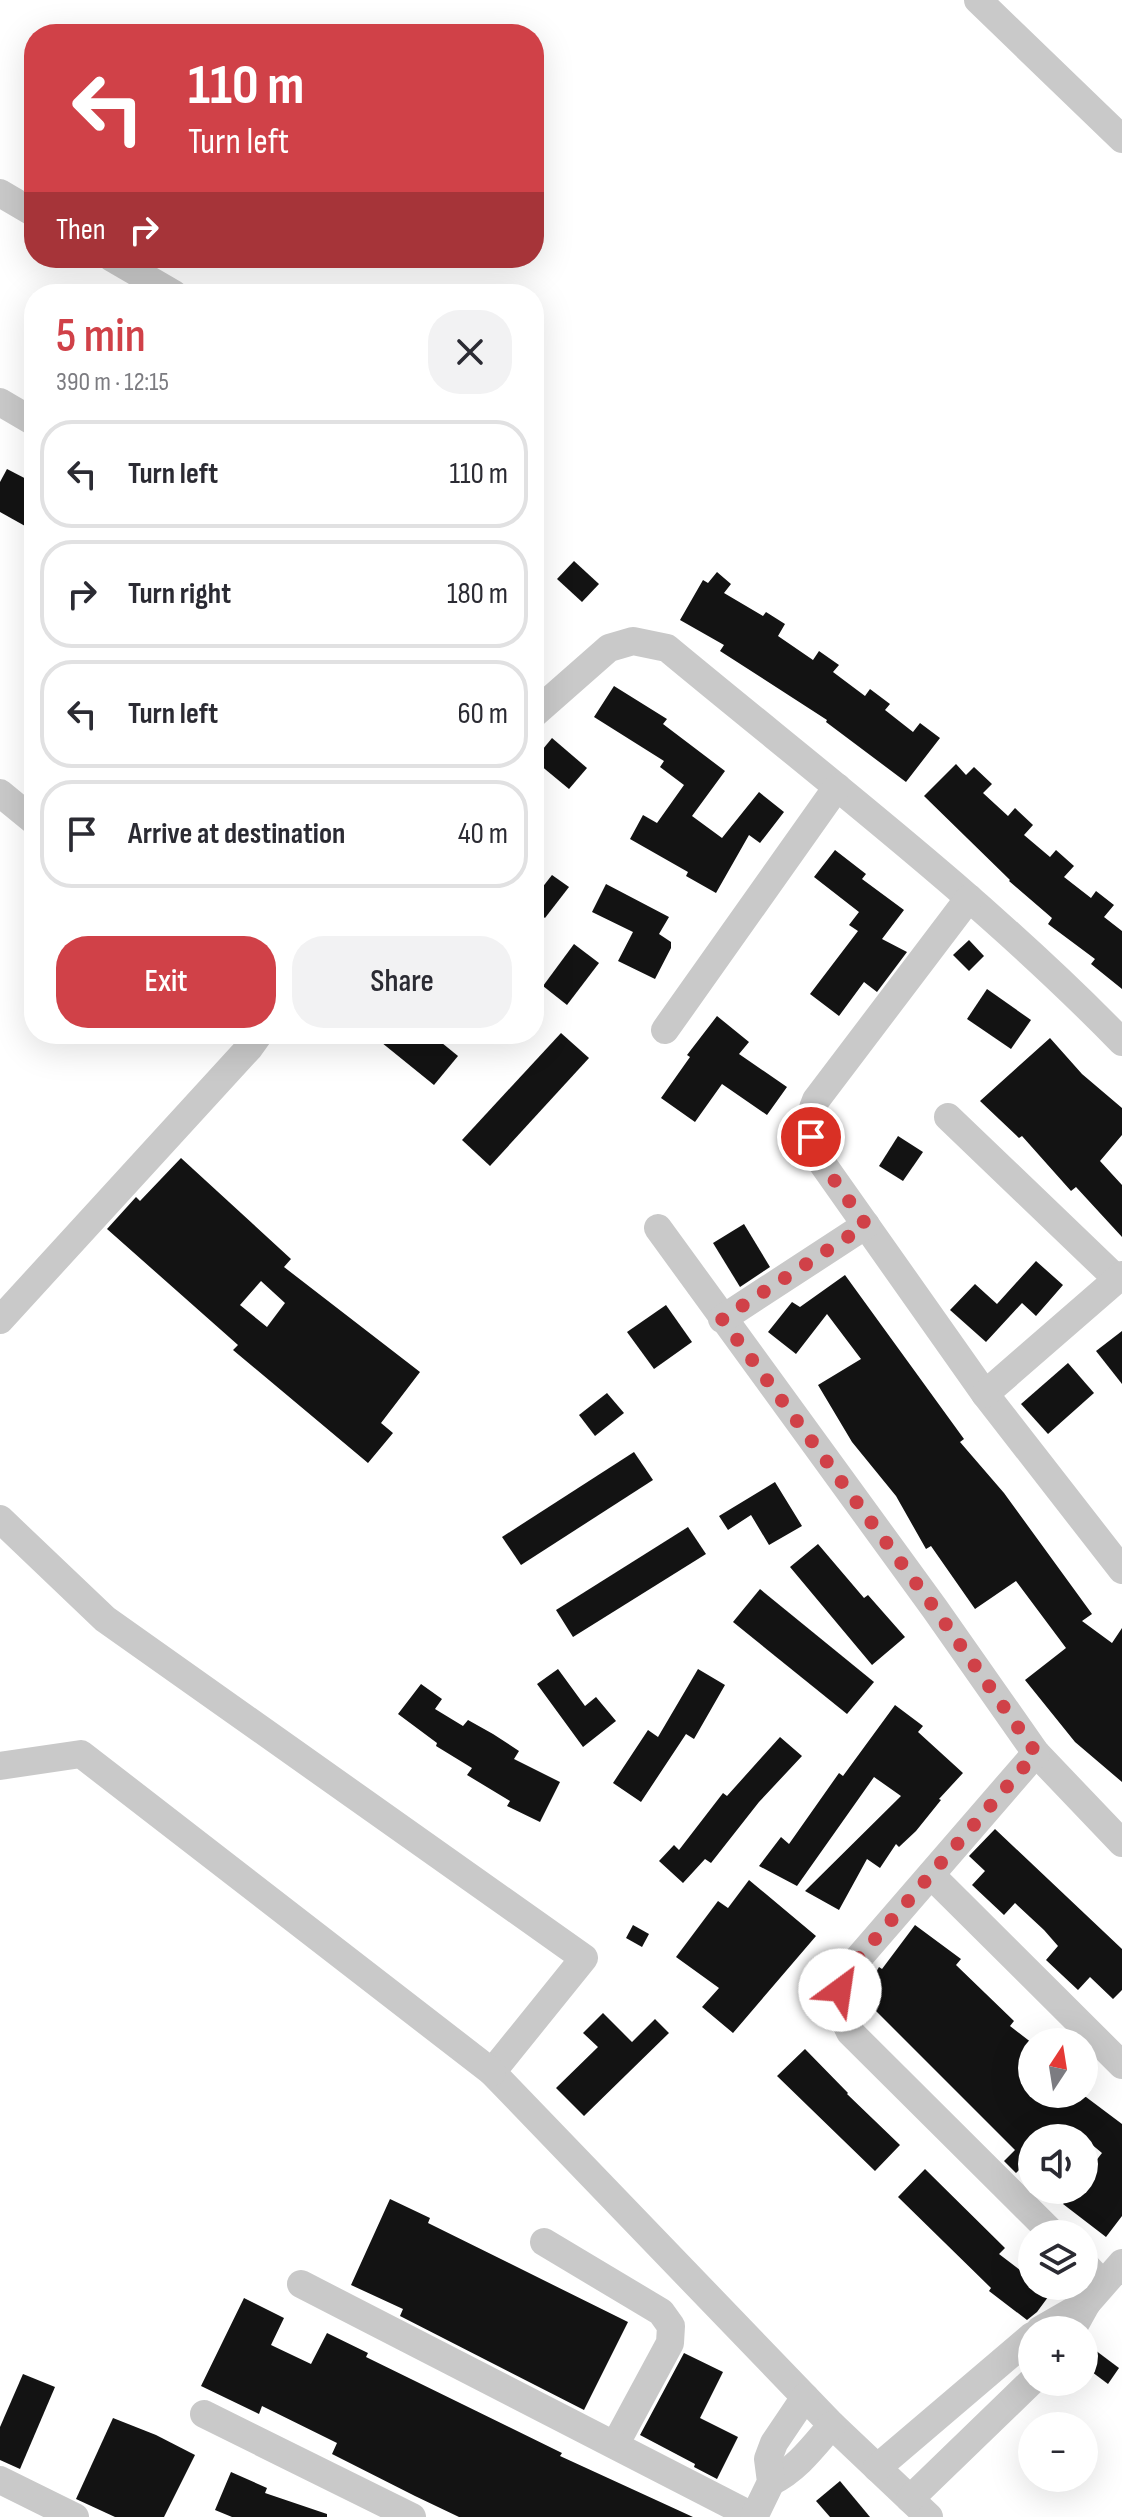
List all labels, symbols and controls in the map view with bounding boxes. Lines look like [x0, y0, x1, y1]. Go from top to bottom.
text: 110 m [188, 53, 304, 120]
icon: left [56, 56, 160, 160]
text: Turn left [188, 121, 289, 164]
icon: right [122, 208, 166, 252]
text: Then [56, 212, 106, 248]
text: 5 min [56, 308, 146, 365]
button: close [428, 310, 512, 394]
text: 390 m · 12:15 [56, 367, 169, 398]
icon: left [60, 452, 104, 496]
text: Turn left [128, 456, 218, 492]
text: 110 m [450, 456, 508, 492]
icon: right [60, 572, 104, 616]
text: Turn right [128, 576, 231, 612]
text: 180 m [447, 576, 508, 612]
icon: left [60, 692, 104, 736]
text: Turn left [128, 696, 218, 732]
text: 60 m [457, 696, 508, 732]
icon: arrive [60, 812, 104, 856]
text: Arrive at destination [128, 816, 345, 852]
text: 40 m [458, 816, 508, 852]
button: Exit [56, 936, 276, 1028]
button: Share [292, 936, 512, 1028]
pin [777, 1103, 845, 1171]
icon: arrive [789, 1115, 833, 1159]
position arrow [798, 1948, 882, 2032]
north arrow [1018, 2028, 1098, 2108]
map controls [1018, 2028, 1098, 2492]
button: sound [1018, 2124, 1098, 2204]
button: layers [1018, 2220, 1098, 2300]
button: + [1018, 2316, 1098, 2396]
button: − [1018, 2412, 1098, 2492]

